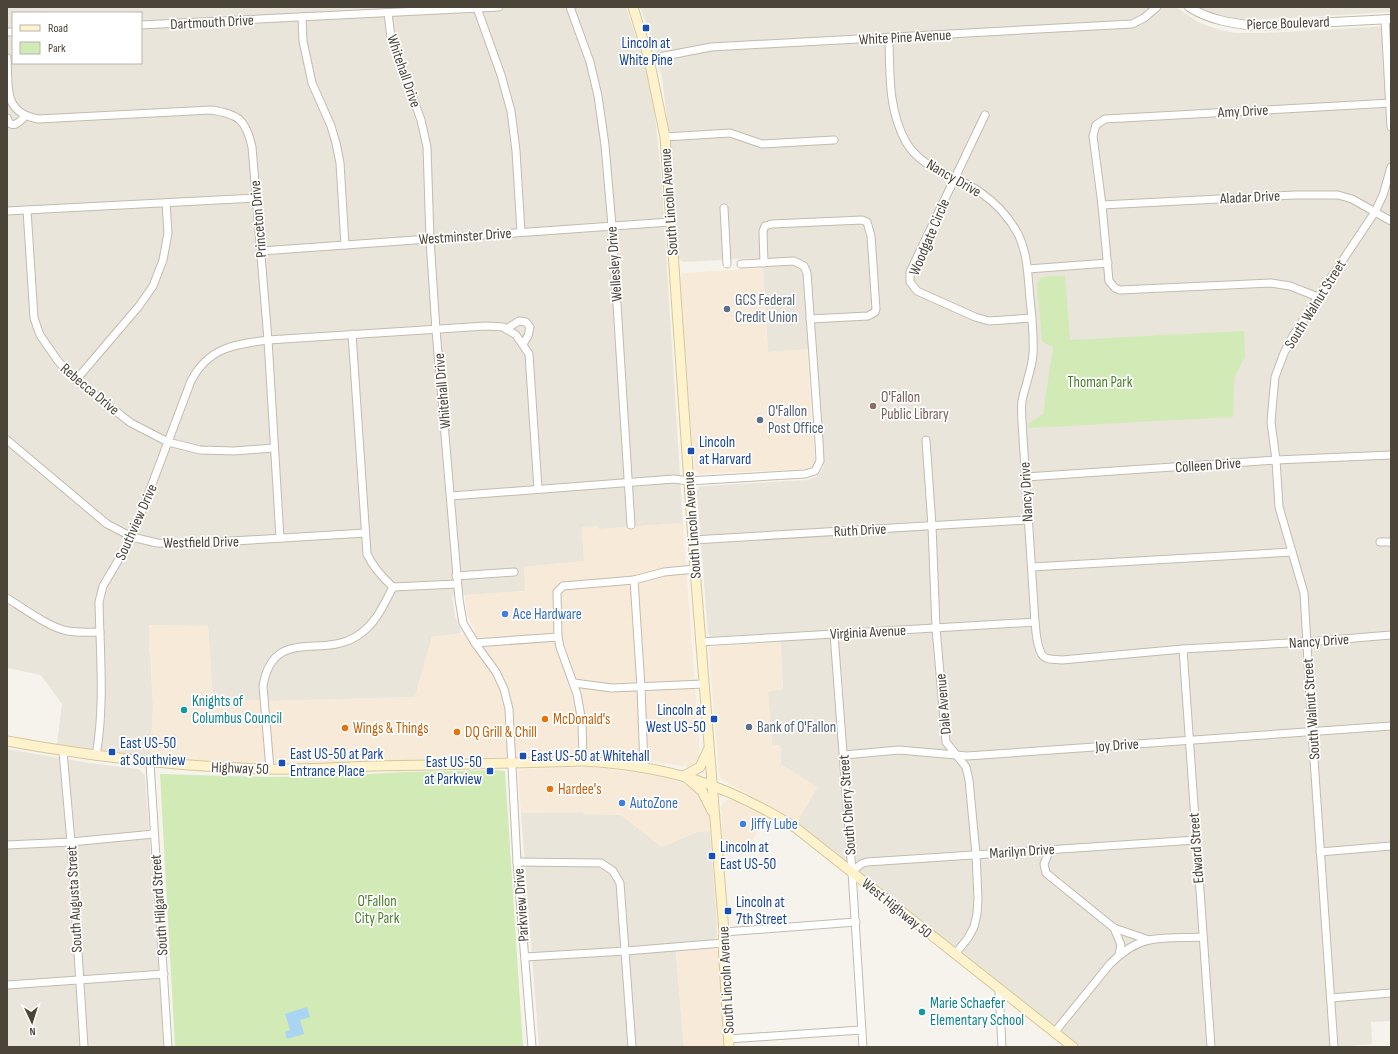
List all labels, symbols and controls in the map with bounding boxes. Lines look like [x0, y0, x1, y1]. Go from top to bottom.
street label: Dartmouth Drive [170, 11, 254, 34]
legend [12, 12, 142, 64]
street label: Pierce Boulevard [1246, 13, 1330, 34]
text: Road [48, 21, 68, 36]
marker: Lincoln at White Pine [641, 23, 651, 33]
street label: White Pine Avenue [858, 26, 952, 49]
street label: Whitehall Drive [382, 32, 425, 110]
place label: Lincoln at White Pine [619, 34, 673, 70]
text: Park [48, 41, 66, 56]
street label: Amy Drive [1216, 101, 1269, 122]
street label: South Lincoln Avenue [656, 148, 683, 256]
street label: Nancy Drive [923, 155, 985, 202]
street label: Princeton Drive [246, 180, 271, 258]
street label: Aladar Drive [1219, 186, 1281, 209]
street label: Woodgate Circle [905, 196, 954, 278]
street label: Westminster Drive [418, 224, 512, 249]
street label: Wellesley Drive [602, 226, 627, 302]
street label: South Walnut Street [1280, 256, 1351, 352]
place label: GCS Federal Credit Union [735, 291, 798, 327]
marker: GCS Federal Credit Union [722, 304, 732, 314]
street label: Whitehall Drive [430, 352, 455, 430]
street label: Rebecca Drive [56, 359, 123, 420]
park label: Thoman Park [1068, 373, 1133, 392]
place label: O'Fallon Public Library [881, 388, 949, 424]
marker: O'Fallon Public Library [868, 401, 878, 411]
place label: O'Fallon Post Office [768, 402, 824, 438]
marker: O'Fallon Post Office [755, 415, 765, 425]
place label: Lincoln at Harvard [699, 433, 751, 469]
marker: Lincoln at Harvard [686, 446, 696, 456]
street label: Colleen Drive [1174, 454, 1242, 477]
street label: Nancy Drive [1015, 461, 1038, 522]
street label: South Lincoln Avenue [679, 471, 706, 579]
street label: Southview Drive [111, 481, 162, 563]
street label: Ruth Drive [833, 520, 887, 541]
street label: Westfield Drive [163, 532, 239, 553]
place label: Ace Hardware [512, 605, 582, 624]
marker: Ace Hardware [500, 609, 510, 619]
street label: Virginia Avenue [829, 621, 907, 644]
street label: Nancy Drive [1288, 630, 1350, 653]
street label: South Walnut Street [1298, 657, 1325, 760]
street label: Dale Avenue [931, 673, 956, 735]
place label: Knights of Columbus Council [192, 692, 282, 728]
place label: Lincoln at West US-50 [646, 701, 706, 737]
marker: Knights of Columbus Council [179, 705, 189, 715]
place label: McDonald's [553, 710, 611, 729]
marker: McDonald's [540, 714, 550, 724]
marker: Lincoln at West US-50 [709, 714, 719, 724]
place label: Bank of O'Fallon [757, 718, 836, 737]
place label: Wings & Things [353, 719, 429, 738]
marker: Bank of O'Fallon [744, 722, 754, 732]
marker: Wings & Things [340, 723, 350, 733]
place label: DQ Grill & Chill [465, 723, 537, 742]
marker: DQ Grill & Chill [452, 727, 462, 737]
place label: East US-50 at Southview [120, 734, 186, 770]
street label: Joy Drive [1094, 735, 1139, 757]
place label: East US-50 at Park Entrance Place [290, 745, 384, 781]
marker: East US-50 at Southview [107, 747, 117, 757]
place label: East US-50 at Whitehall [531, 747, 650, 766]
marker: East US-50 at Whitehall [518, 751, 528, 761]
place label: East US-50 at Parkview [424, 753, 483, 789]
street label: South Cherry Street [834, 754, 860, 856]
street label: Highway 50 [211, 758, 269, 779]
marker: East US-50 at Park Entrance Place [277, 758, 287, 768]
marker: East US-50 at Parkview [485, 766, 495, 776]
place label: Hardee's [558, 780, 602, 799]
marker: Hardee's [545, 784, 555, 794]
place label: AutoZone [629, 794, 678, 813]
marker: AutoZone [617, 798, 627, 808]
street label: Edward Street [1185, 812, 1208, 884]
place label: Jiffy Lube [750, 815, 798, 834]
marker: Jiffy Lube [738, 819, 748, 829]
place label: Lincoln at East US-50 [720, 838, 776, 874]
street label: Marilyn Drive [989, 840, 1055, 863]
street label: South Augusta Street [62, 845, 87, 953]
marker: Lincoln at East US-50 [707, 851, 717, 861]
street label: South Hilgard Street [146, 853, 173, 956]
street label: Parkview Drive [509, 868, 534, 942]
street label: West Highway 50 [857, 874, 936, 943]
park label: O'Fallon City Park [355, 892, 400, 928]
place label: Lincoln at 7th Street [736, 893, 788, 929]
marker: Lincoln at 7th Street [723, 906, 733, 916]
street label: South Lincoln Avenue [714, 926, 739, 1034]
place label: Marie Schaefer Elementary School [930, 994, 1024, 1030]
north arrow [12, 1002, 52, 1042]
marker: Marie Schaefer Elementary School [917, 1007, 927, 1017]
text: N [29, 1025, 36, 1038]

